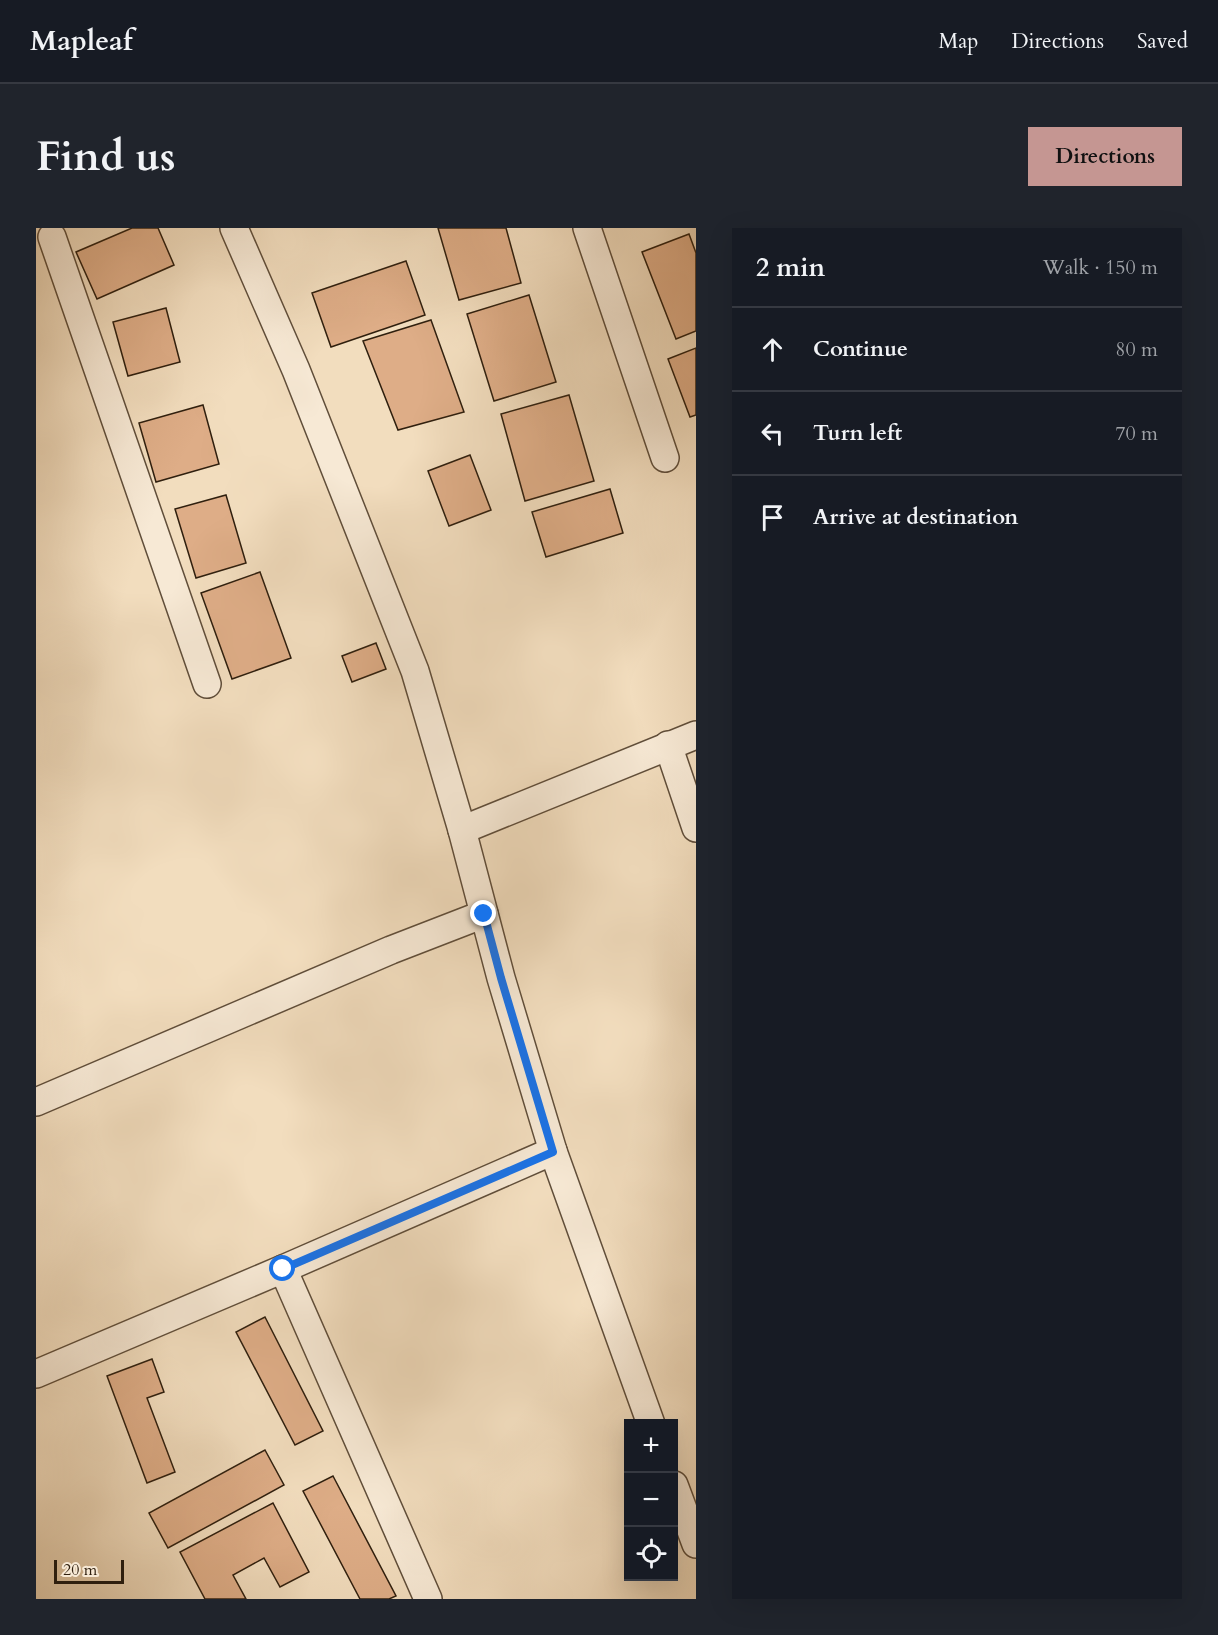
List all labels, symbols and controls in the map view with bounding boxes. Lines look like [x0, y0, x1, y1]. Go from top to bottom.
text: Mapleaf [30, 22, 133, 60]
text: Map [938, 27, 978, 56]
text: Directions [1011, 27, 1104, 56]
text: Saved [1137, 27, 1188, 56]
button: Directions [1028, 127, 1182, 186]
text: Find us [36, 128, 176, 185]
text: 2 min [756, 250, 825, 285]
text: Walk · 150 m [1043, 254, 1158, 281]
icon: ahead [756, 333, 789, 366]
text: Continue [813, 334, 908, 364]
text: 80 m [1115, 336, 1158, 363]
icon: left [756, 417, 789, 450]
text: Turn left [813, 418, 902, 448]
text: 70 m [1115, 420, 1158, 447]
icon: arrive [756, 501, 789, 534]
text: Arrive at destination [813, 502, 1018, 532]
route end [470, 900, 496, 926]
route start [269, 1255, 295, 1281]
map controls [624, 1419, 678, 1581]
button: + [624, 1419, 678, 1473]
button: − [624, 1473, 678, 1527]
button: locate [624, 1527, 678, 1581]
scale bar [54, 1557, 124, 1584]
text: 20 m [63, 1559, 97, 1581]

